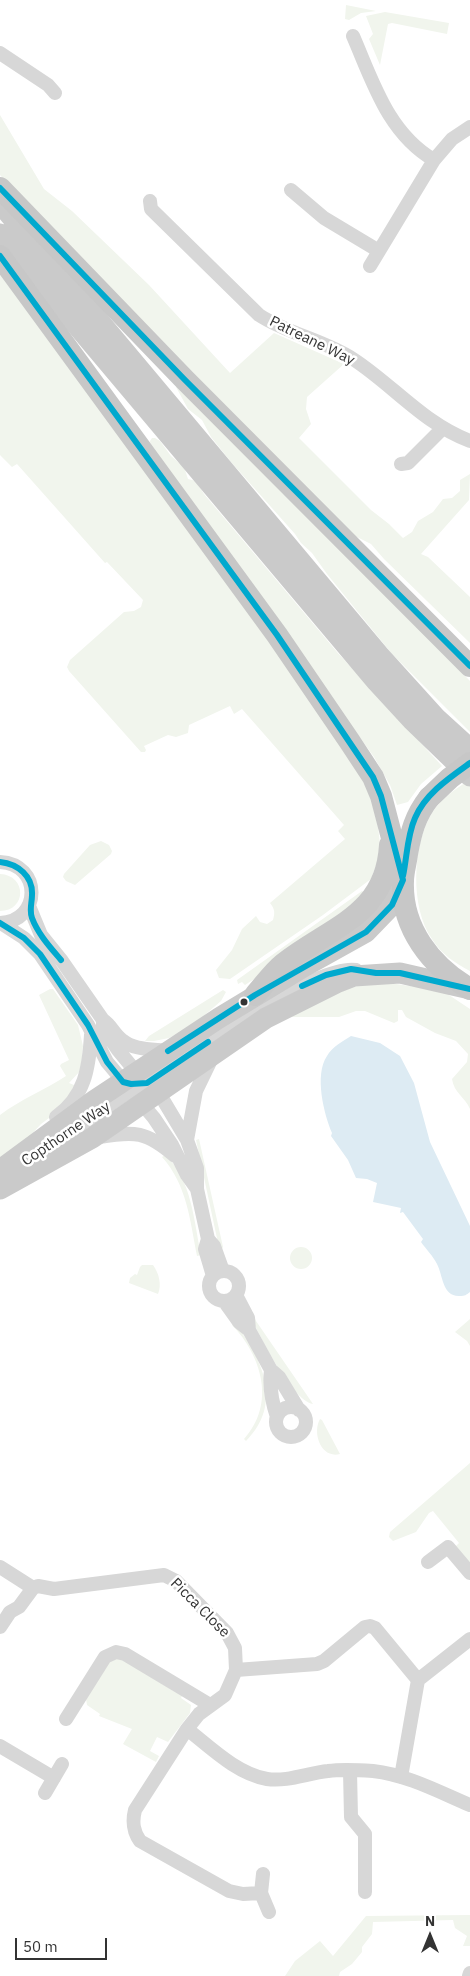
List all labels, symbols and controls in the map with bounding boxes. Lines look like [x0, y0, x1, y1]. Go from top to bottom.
street label: Patreane Way [266, 313, 358, 369]
unlabelled marker [239, 997, 249, 1007]
street label: Copthorne Way [18, 1098, 114, 1170]
street label: Picca Close [167, 1575, 233, 1641]
north arrow [405, 1911, 455, 1961]
text: N [425, 1912, 435, 1930]
scale bar [18, 1928, 110, 1960]
text: 50 m [23, 1937, 58, 1956]

